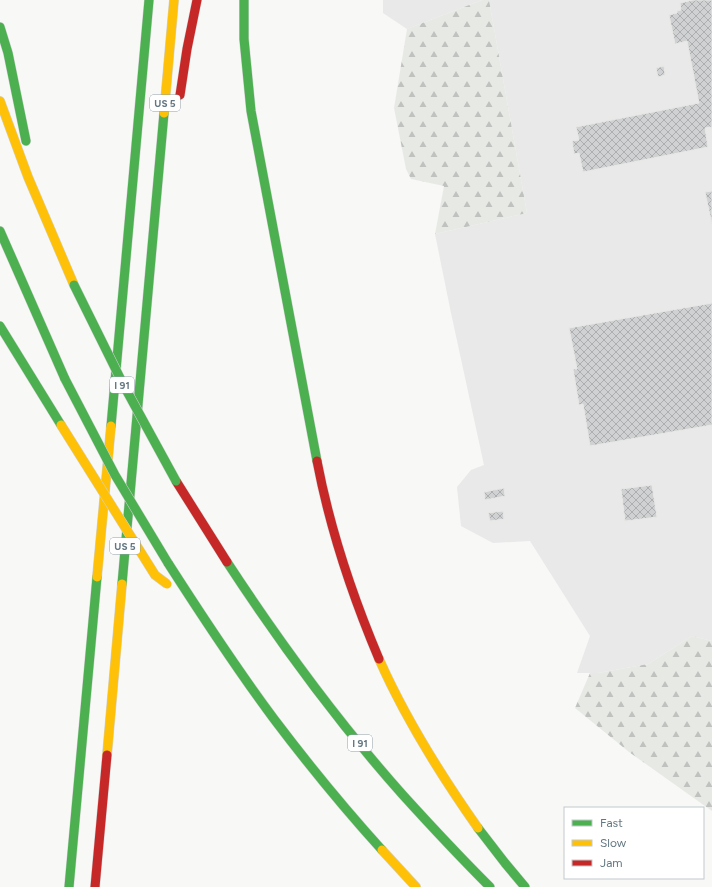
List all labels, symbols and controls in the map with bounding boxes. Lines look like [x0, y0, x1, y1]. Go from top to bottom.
road number: US 5 [150, 95, 180, 111]
road number: I 91 [110, 377, 134, 393]
road number: US 5 [110, 538, 140, 554]
road number: I 91 [348, 735, 372, 751]
legend [564, 807, 704, 879]
text: Fast [600, 816, 623, 830]
text: Slow [600, 836, 627, 850]
text: Jam [600, 856, 623, 870]

